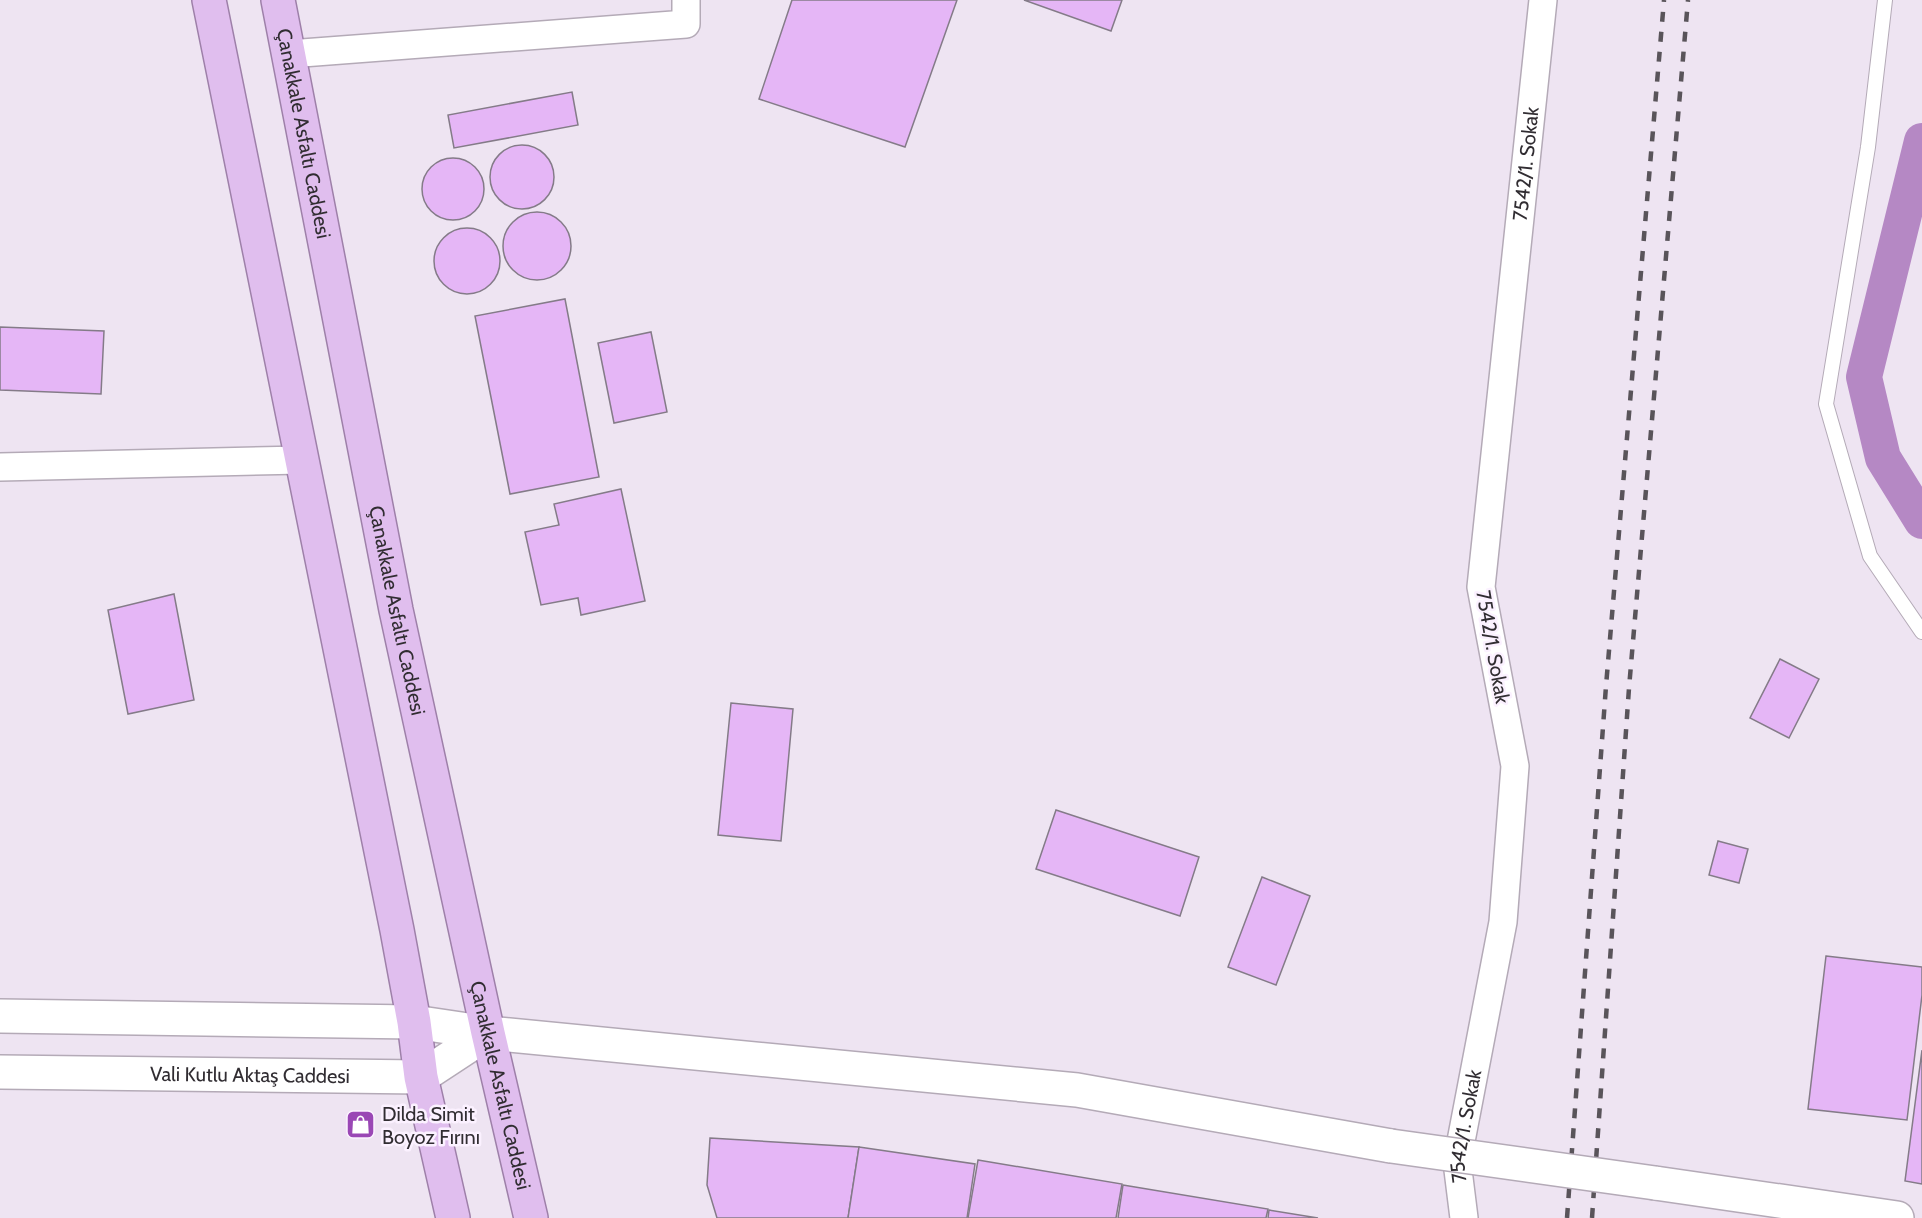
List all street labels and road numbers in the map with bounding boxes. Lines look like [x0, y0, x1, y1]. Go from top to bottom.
street label: Çanakkale Asfaltı Caddesi [272, 26, 336, 241]
street label: 7542/1. Sokak [1508, 105, 1544, 222]
street label: Çanakkale Asfaltı Caddesi [364, 504, 431, 717]
street label: 7542/1. Sokak [1471, 588, 1515, 706]
street label: Çanakkale Asfaltı Caddesi [465, 979, 536, 1192]
street label: Vali Kutlu Aktaş Caddesi [150, 1062, 350, 1088]
street label: 7542/1. Sokak [1445, 1067, 1486, 1184]

